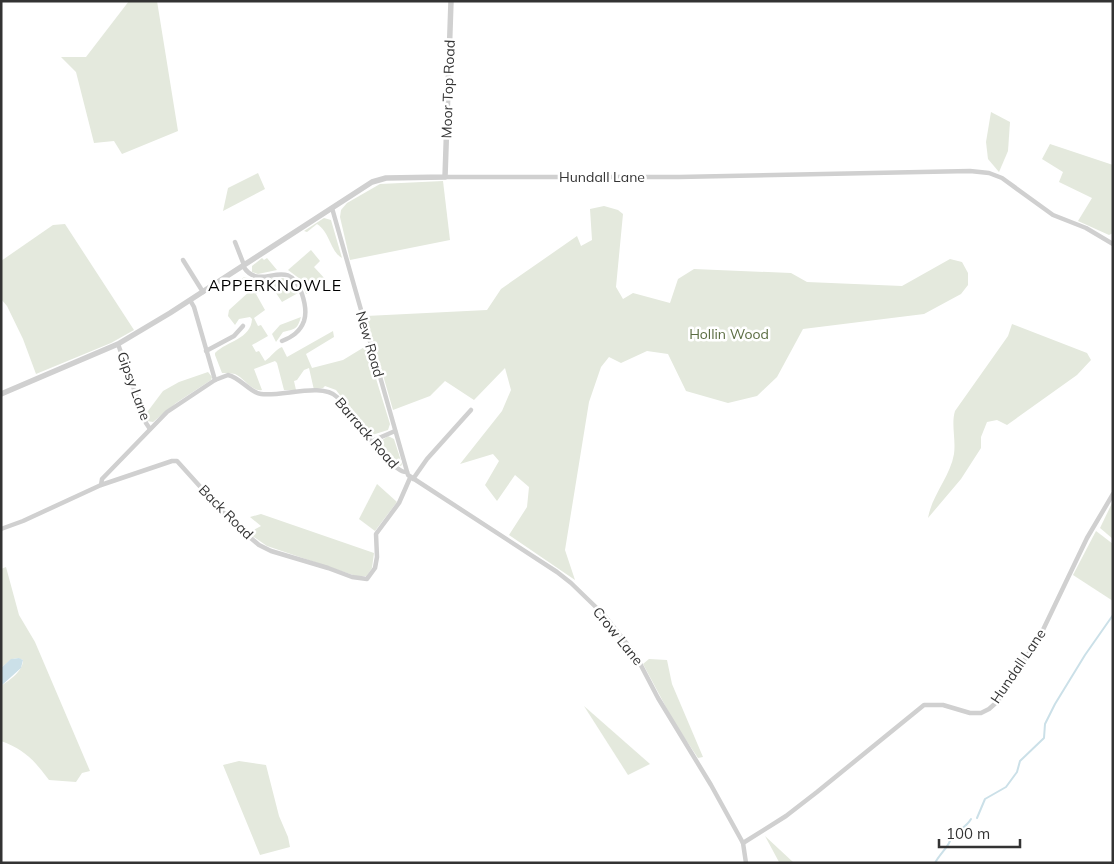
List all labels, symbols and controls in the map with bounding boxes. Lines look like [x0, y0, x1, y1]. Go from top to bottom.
street label: Moor Top Road [437, 39, 459, 139]
street label: Hundall Lane [559, 168, 645, 186]
district label: APPERKNOWLE [208, 275, 342, 295]
street label: New Road [352, 309, 388, 379]
park label: Hollin Wood [689, 325, 769, 343]
street label: Gipsy Lane [113, 349, 155, 423]
street label: Barrack Road [331, 394, 403, 472]
street label: Back Road [195, 481, 257, 543]
street label: Crow Lane [589, 603, 647, 669]
street label: Hundall Lane [986, 625, 1050, 707]
scale bar [939, 816, 1020, 848]
text: 100 m [946, 824, 990, 843]

